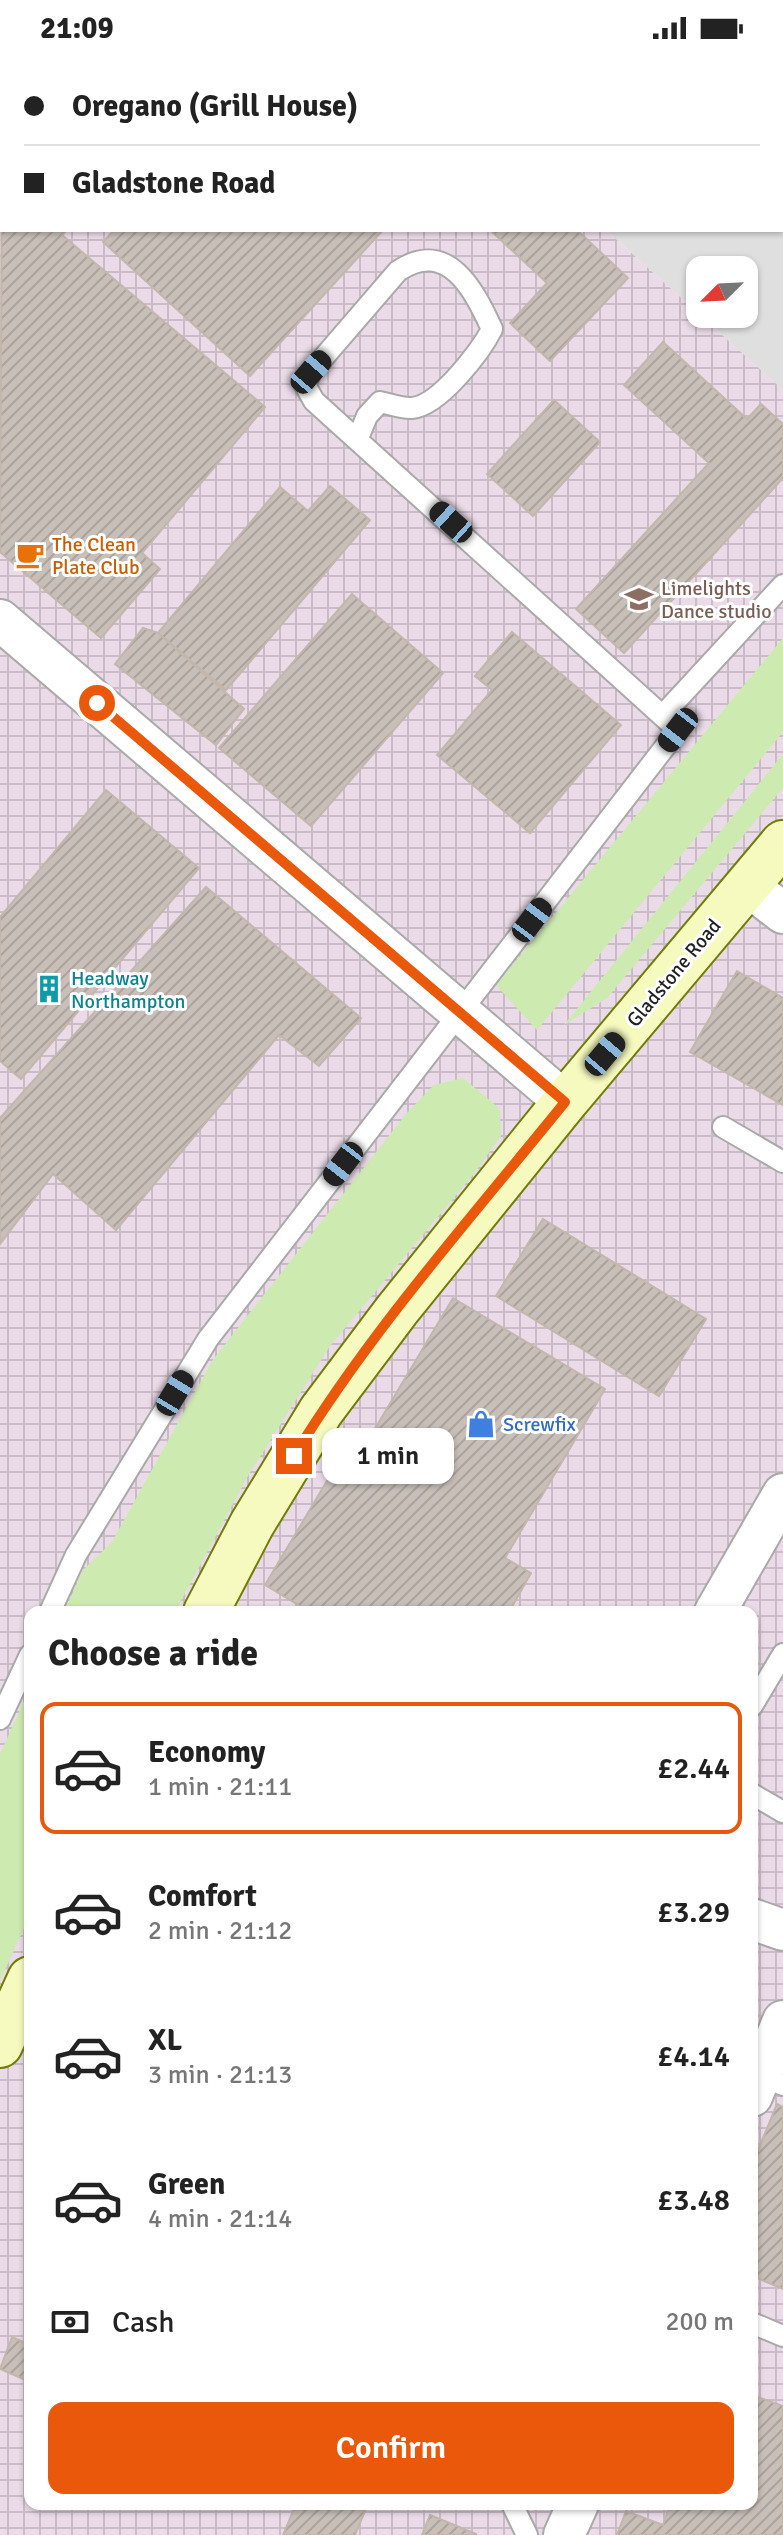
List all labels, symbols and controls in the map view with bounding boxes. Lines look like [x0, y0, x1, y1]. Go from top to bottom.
text: 21:09 [40, 10, 114, 47]
text: Oregano (Grill House) [72, 88, 358, 125]
text: Gladstone Road [72, 165, 275, 202]
north arrow [686, 256, 758, 328]
map controls [686, 256, 758, 328]
car [286, 346, 336, 398]
car [425, 497, 477, 547]
place label: The Clean Plate Club [52, 532, 140, 580]
cafe icon: The Clean Plate Club [15, 540, 45, 570]
place label: Limelights Dance studio [661, 576, 772, 624]
school or university icon: Limelights Dance studio [624, 584, 654, 614]
route start [79, 685, 115, 721]
car [654, 704, 702, 756]
car [508, 894, 556, 946]
street label: Gladstone Road [622, 914, 726, 1032]
place label: Headway Northampton [71, 966, 185, 1014]
building icon: Headway Northampton [34, 974, 64, 1004]
car [580, 1028, 630, 1080]
car [319, 1138, 367, 1190]
car [152, 1366, 198, 1420]
shop icon: Screwfix [466, 1409, 496, 1439]
place label: Screwfix [503, 1412, 576, 1437]
callout: 1 min [322, 1428, 454, 1484]
route end [276, 1438, 312, 1474]
text: 1 min [357, 1440, 419, 1472]
text: Choose a ride [48, 1631, 258, 1676]
icon: car [52, 1732, 124, 1804]
text: Economy [148, 1734, 265, 1771]
text: £2.44 [657, 1750, 730, 1787]
text: 1 min · 21:11 [148, 1771, 292, 1803]
icon: car [52, 1876, 124, 1948]
text: Comfort [148, 1878, 257, 1915]
text: £3.29 [657, 1894, 730, 1931]
text: 2 min · 21:12 [148, 1915, 292, 1947]
icon: car [52, 2020, 124, 2092]
text: XL [148, 2022, 182, 2059]
text: £4.14 [657, 2038, 730, 2075]
text: 3 min · 21:13 [148, 2059, 292, 2091]
icon: car [52, 2164, 124, 2236]
text: Green [148, 2166, 225, 2203]
text: £3.48 [657, 2182, 730, 2219]
text: 4 min · 21:14 [148, 2203, 292, 2235]
icon: cash [48, 2300, 92, 2344]
text: Cash [112, 2304, 175, 2341]
text: 200 m [665, 2306, 734, 2338]
button: Confirm [48, 2402, 734, 2494]

